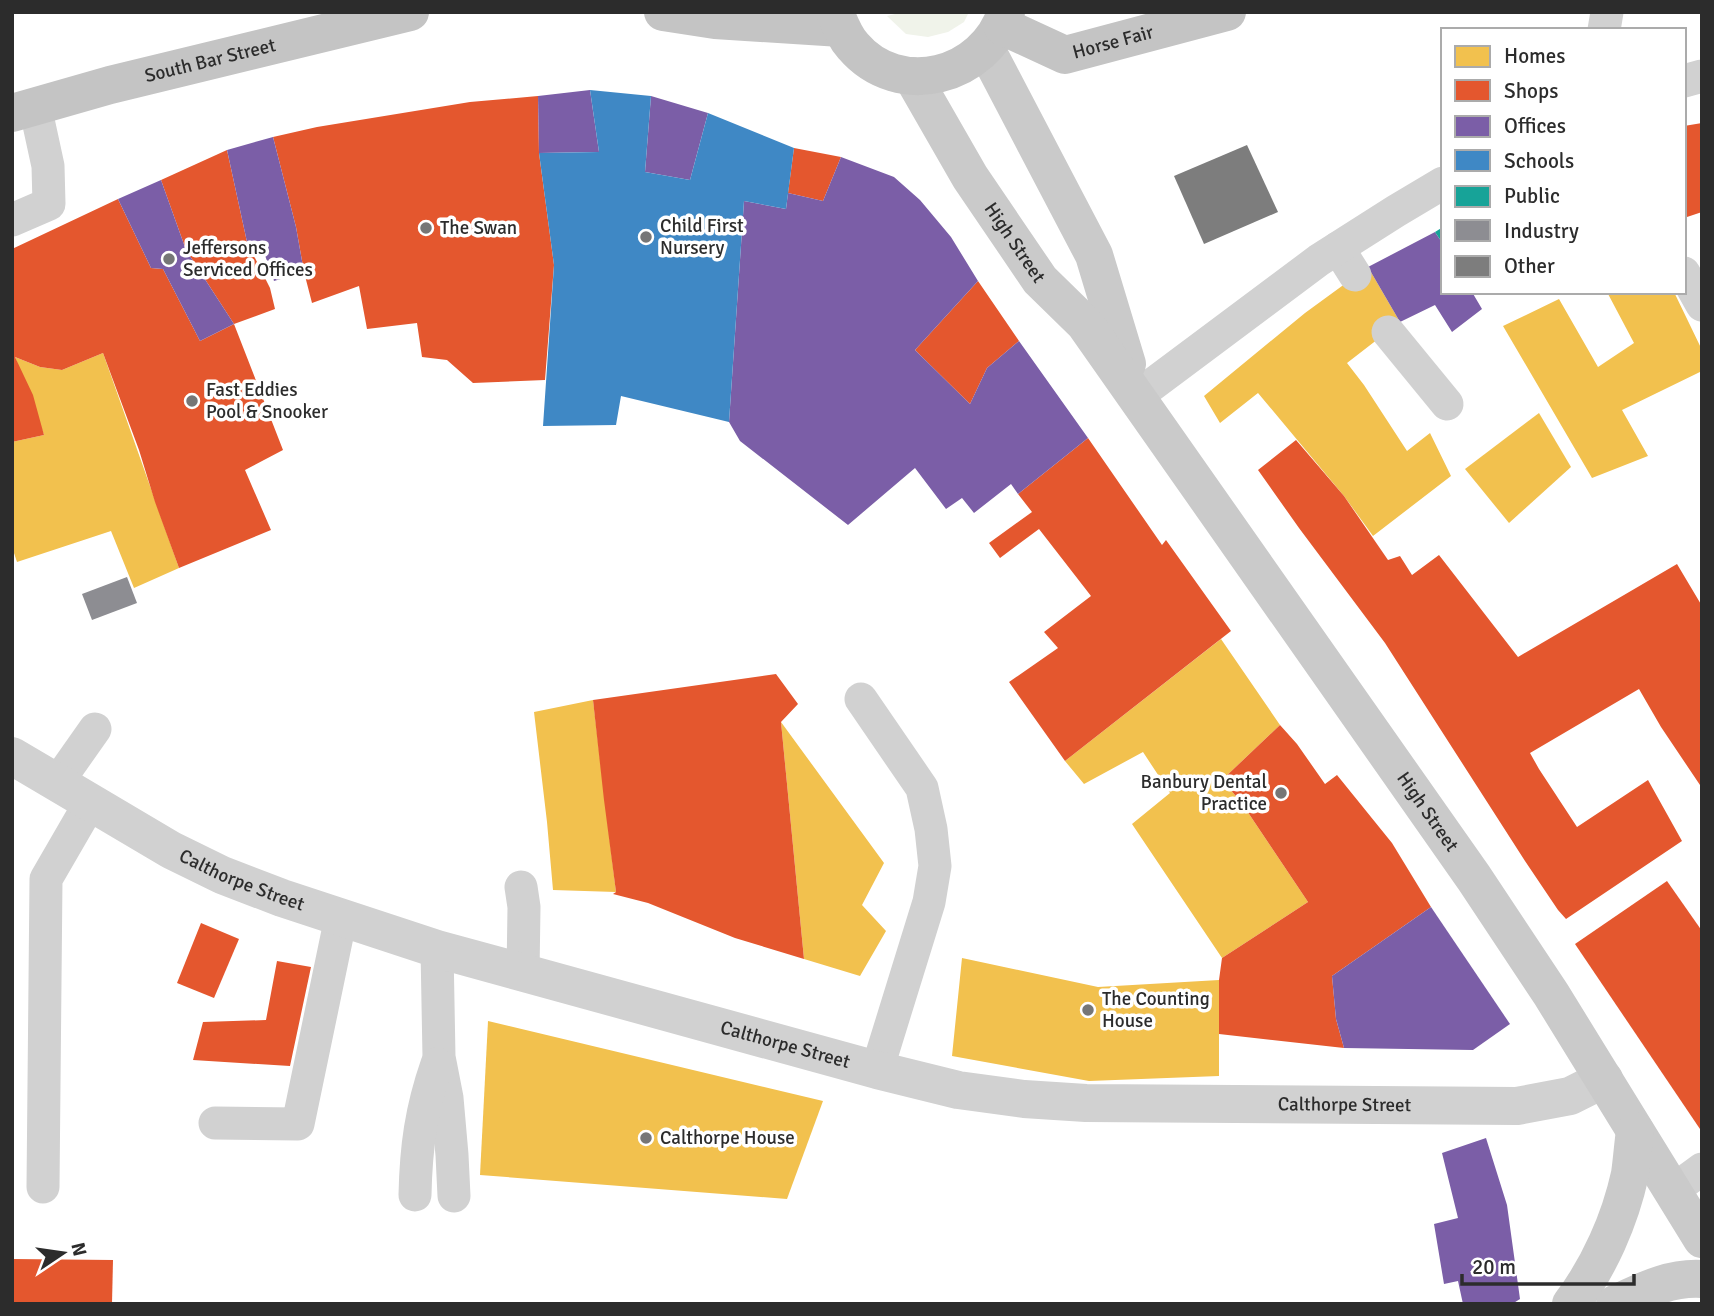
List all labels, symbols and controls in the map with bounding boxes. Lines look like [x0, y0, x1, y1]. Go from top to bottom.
street label: Horse Fair [1070, 20, 1156, 64]
legend [1441, 28, 1686, 294]
street label: South Bar Street [142, 33, 278, 88]
text: Homes [1504, 43, 1566, 69]
text: Shops [1504, 78, 1558, 104]
text: Offices [1504, 113, 1566, 139]
text: Schools [1504, 148, 1574, 174]
text: Public [1504, 183, 1560, 209]
street label: High Street [979, 198, 1051, 288]
place label: Child First Nursery [660, 214, 744, 260]
place label: The Swan [440, 216, 517, 240]
text: Industry [1504, 218, 1579, 244]
marker: The Swan [418, 220, 434, 236]
marker: Child First Nursery [638, 229, 654, 245]
place label: Jeffersons Serviced Offices [183, 236, 313, 282]
marker: Jeffersons Serviced Offices [161, 251, 177, 267]
text: Other [1504, 253, 1555, 279]
place label: Fast Eddies Pool & Snooker [206, 378, 328, 424]
marker: Fast Eddies Pool & Snooker [184, 393, 200, 409]
street label: High Street [1391, 767, 1464, 857]
place label: Banbury Dental Practice [1141, 770, 1267, 816]
marker: Banbury Dental Practice [1273, 785, 1289, 801]
street label: Calthorpe Street [175, 844, 308, 917]
place label: The Counting House [1102, 987, 1210, 1033]
marker: The Counting House [1080, 1002, 1096, 1018]
street label: Calthorpe Street [718, 1015, 853, 1074]
street label: Calthorpe Street [1278, 1092, 1412, 1117]
place label: Calthorpe House [660, 1126, 795, 1150]
marker: Calthorpe House [638, 1130, 654, 1146]
north arrow [28, 1218, 98, 1288]
text: N [65, 1240, 92, 1259]
scale bar [1462, 1242, 1634, 1286]
text: 20 m [1472, 1254, 1516, 1280]

